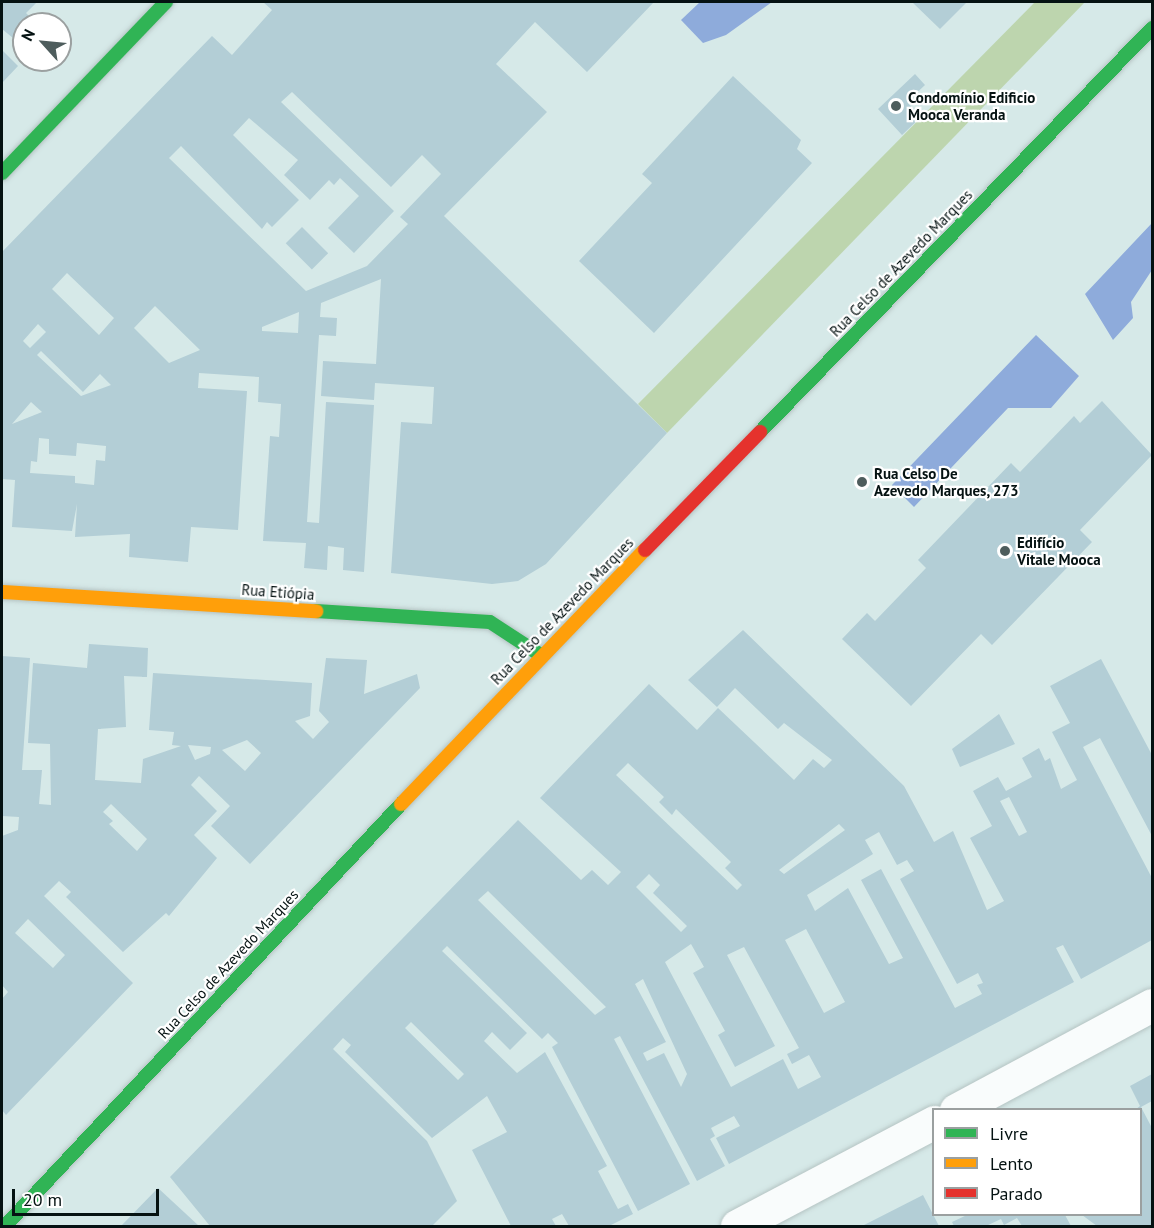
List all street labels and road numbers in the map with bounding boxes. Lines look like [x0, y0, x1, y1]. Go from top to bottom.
street label: Rua Celso de Azevedo Marques [826, 186, 976, 340]
street label: Rua Celso de Azevedo Marques [487, 534, 637, 688]
street label: Rua Etiópia [241, 580, 315, 604]
street label: Rua Celso de Azevedo Marques [154, 886, 302, 1042]

